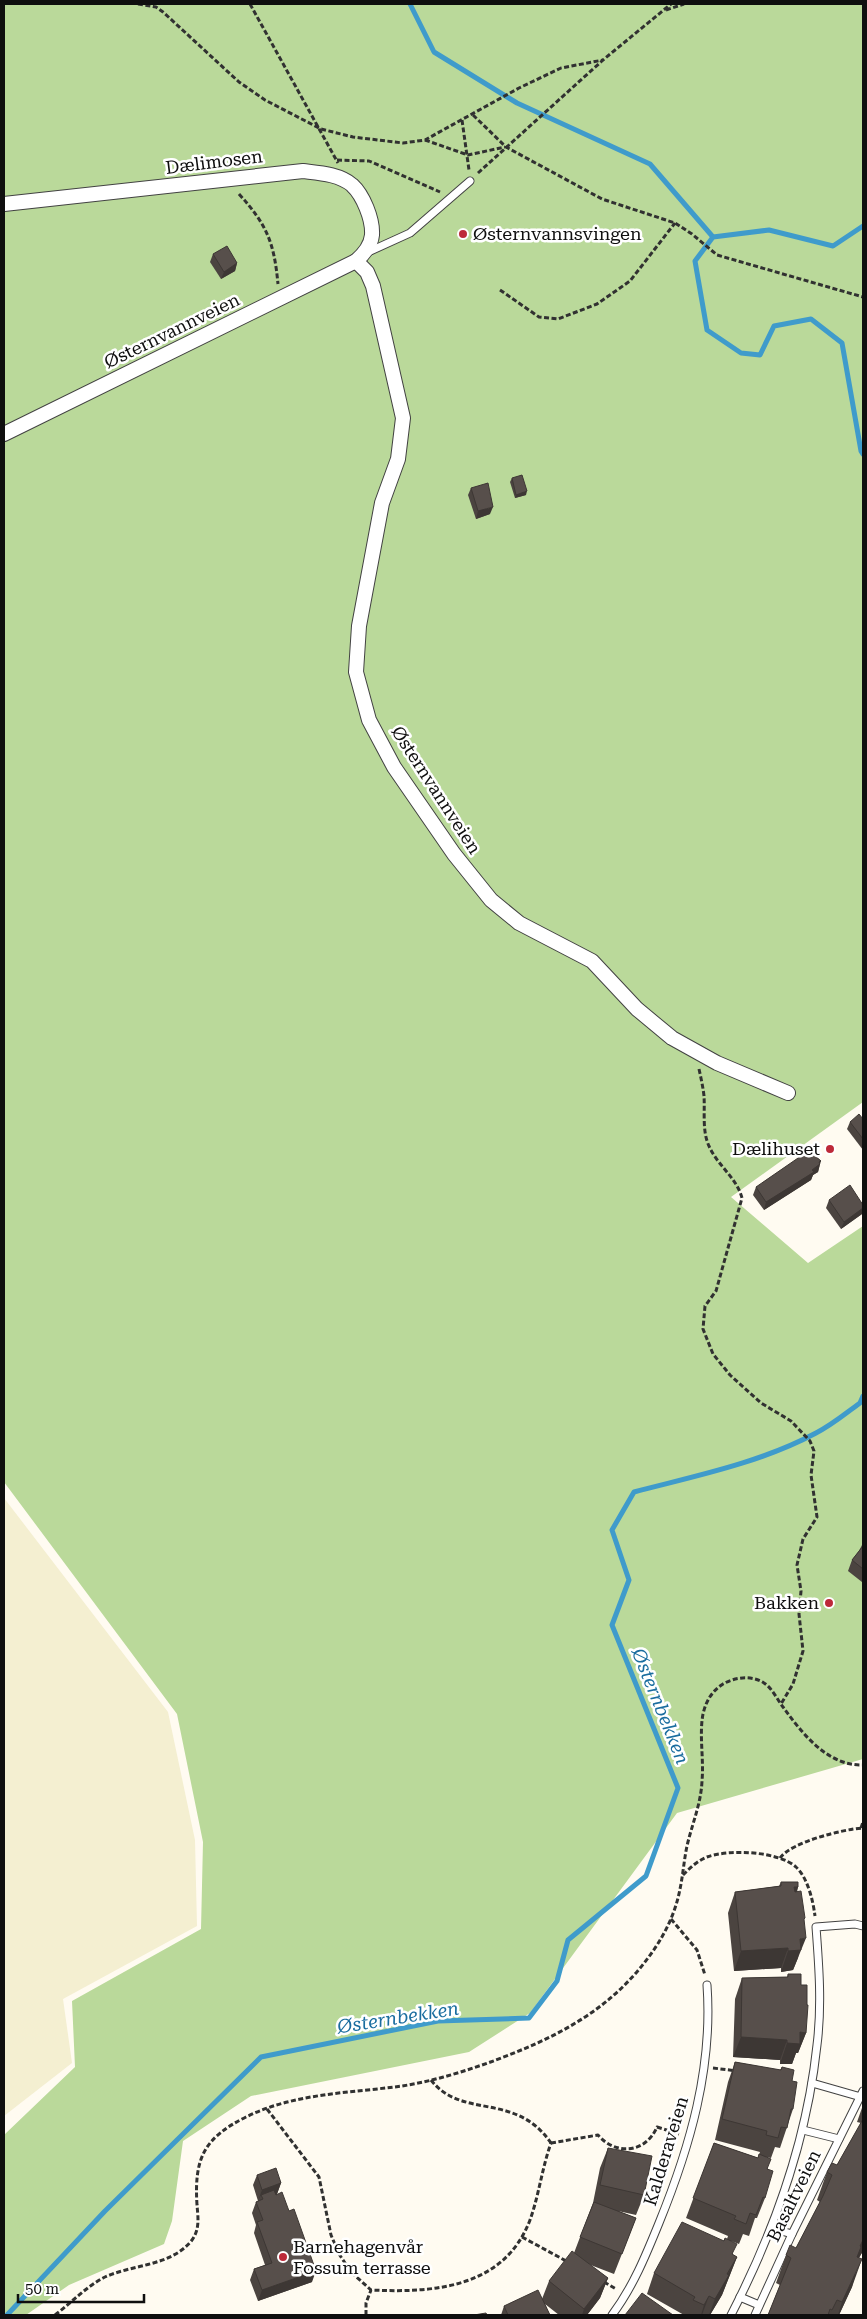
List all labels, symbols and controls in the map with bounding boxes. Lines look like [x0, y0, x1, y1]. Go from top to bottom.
street label: Dælimosen [164, 145, 264, 178]
place label: Østernvannsvingen [473, 223, 642, 244]
marker: Østernvannsvingen [457, 228, 469, 240]
street label: Østernvannveien [101, 288, 243, 372]
street label: Østernvannveien [387, 722, 486, 858]
place label: Dælihuset [732, 1138, 820, 1159]
marker: Dælihuset [824, 1143, 836, 1155]
place label: Bakken [754, 1592, 819, 1613]
marker: Bakken [823, 1597, 835, 1609]
water label: Østernbekken [626, 1643, 694, 1768]
water label: Østernbekken [334, 1996, 461, 2039]
street label: Kalderaveien [639, 2093, 692, 2208]
street label: Basaltveien [762, 2146, 825, 2245]
place label: Barnehagenvår Fossum terrasse [293, 2236, 431, 2278]
marker: Barnehagenvår Fossum terrasse [277, 2251, 289, 2263]
scale bar [18, 2272, 144, 2304]
text: 50 m [25, 2280, 60, 2298]

